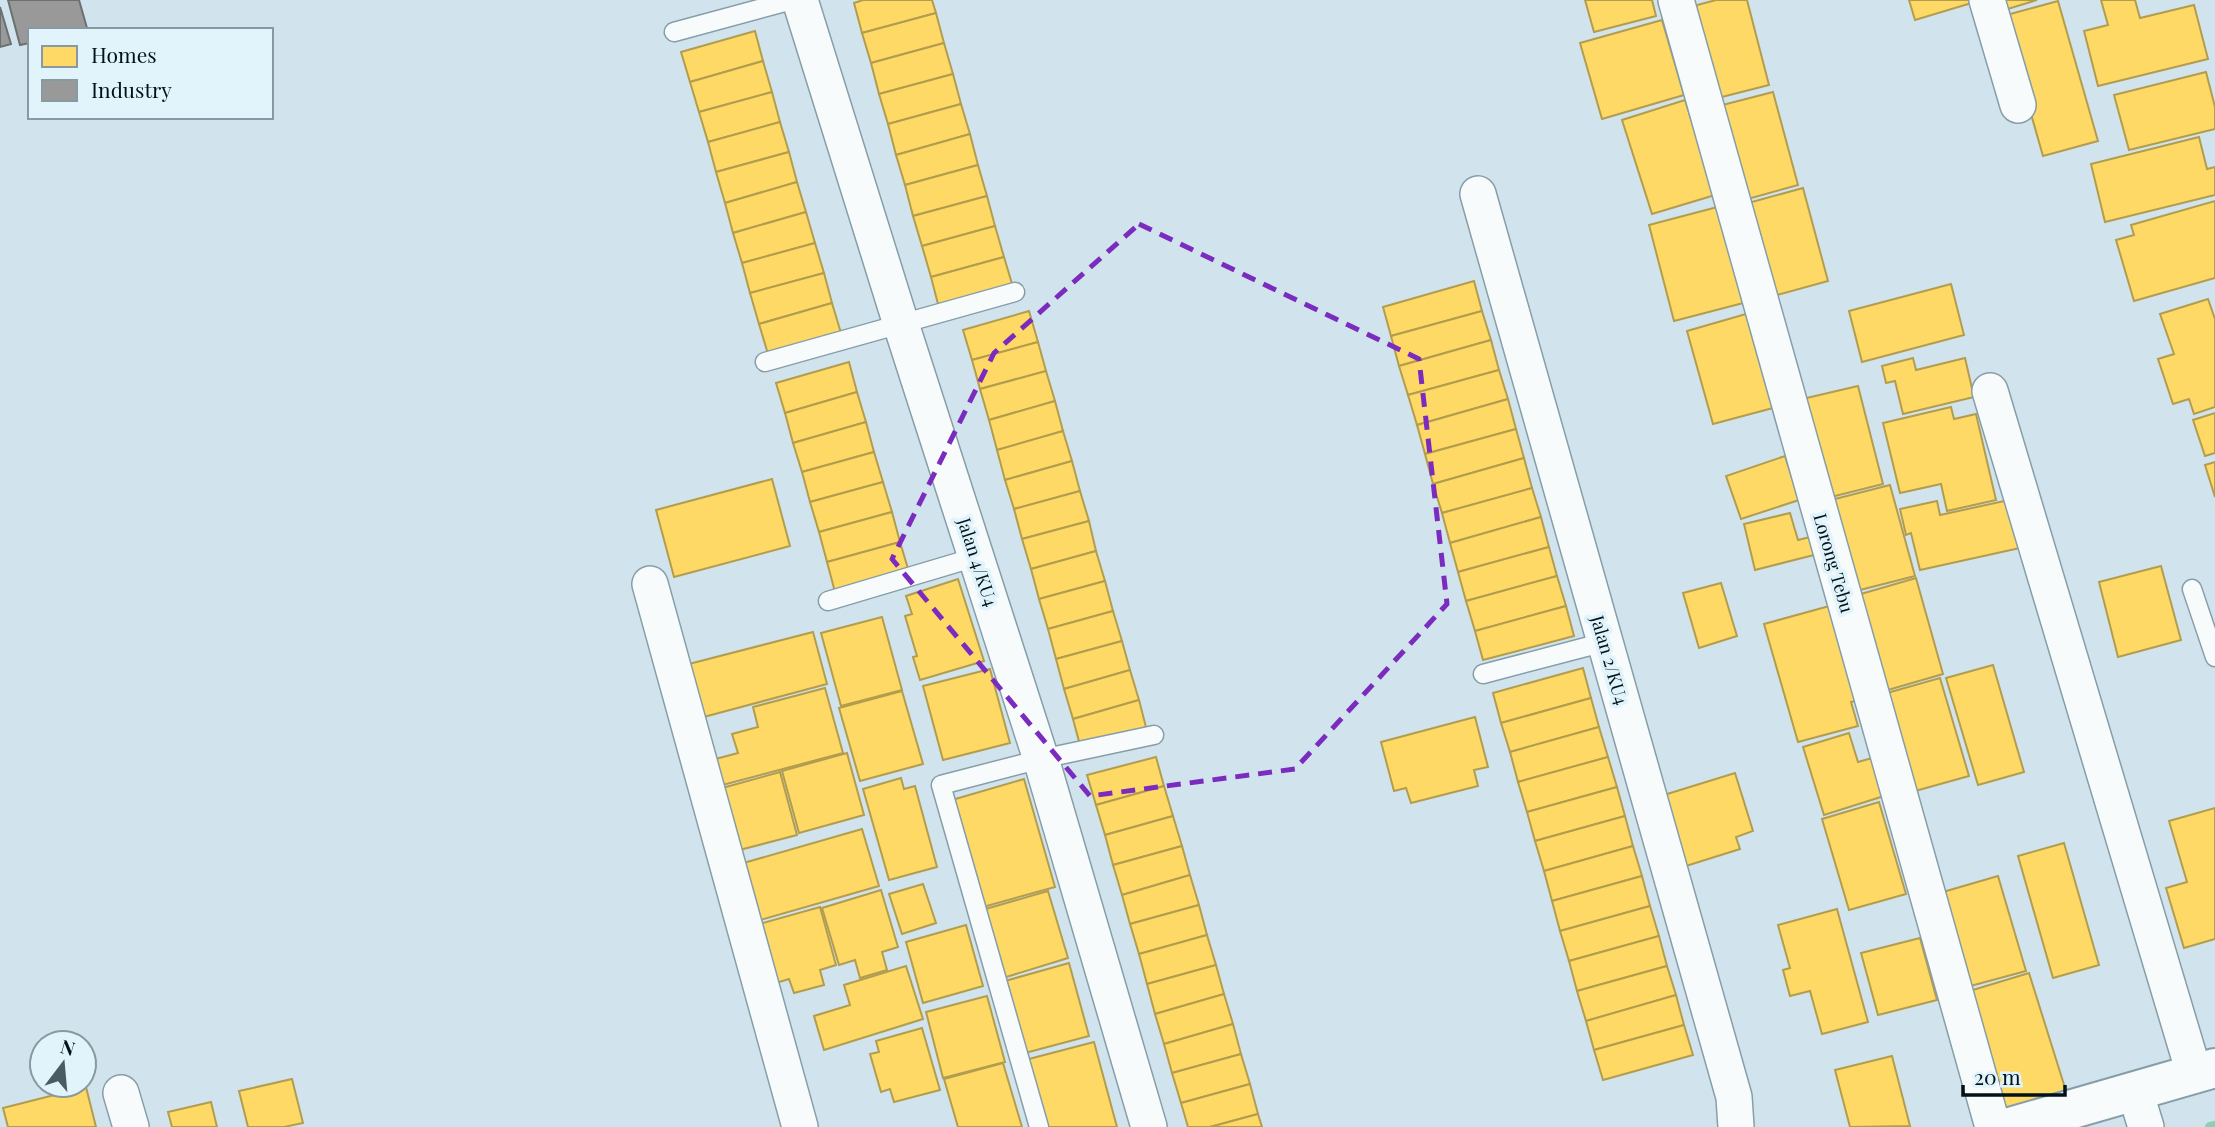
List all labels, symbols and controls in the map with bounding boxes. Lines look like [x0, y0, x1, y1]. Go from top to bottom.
legend [28, 28, 273, 119]
text: Homes [91, 40, 157, 68]
text: Industry [91, 75, 172, 103]
street label: Lorong Tebu [1808, 511, 1860, 616]
street label: Jalan 4/KU4 [952, 514, 1004, 610]
street label: Jalan 2/KU4 [1586, 611, 1634, 708]
north arrow [28, 1029, 98, 1099]
text: N [58, 1032, 78, 1061]
scale bar [1963, 1054, 2064, 1098]
text: 20 m [1974, 1062, 2021, 1090]

